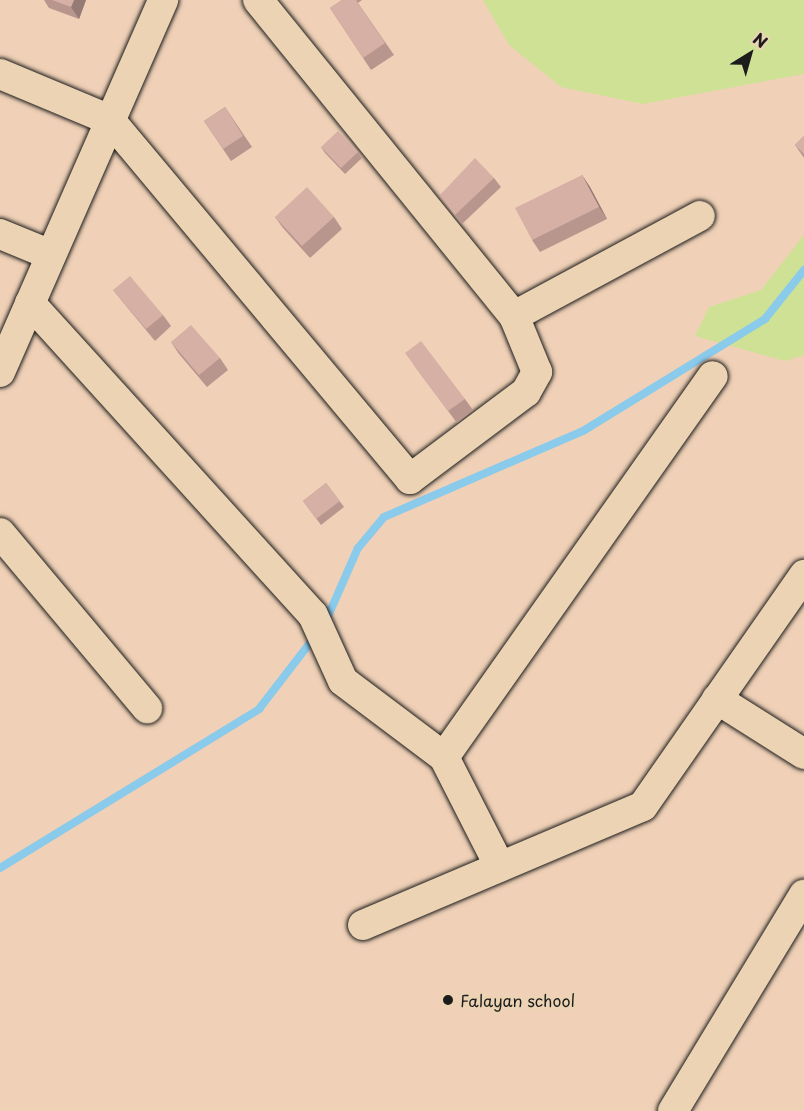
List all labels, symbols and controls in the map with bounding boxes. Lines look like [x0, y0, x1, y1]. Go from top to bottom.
north arrow [720, 24, 780, 84]
text: N [749, 26, 773, 53]
place label: Falayan school [460, 990, 575, 1010]
marker: Falayan school [441, 993, 455, 1007]

